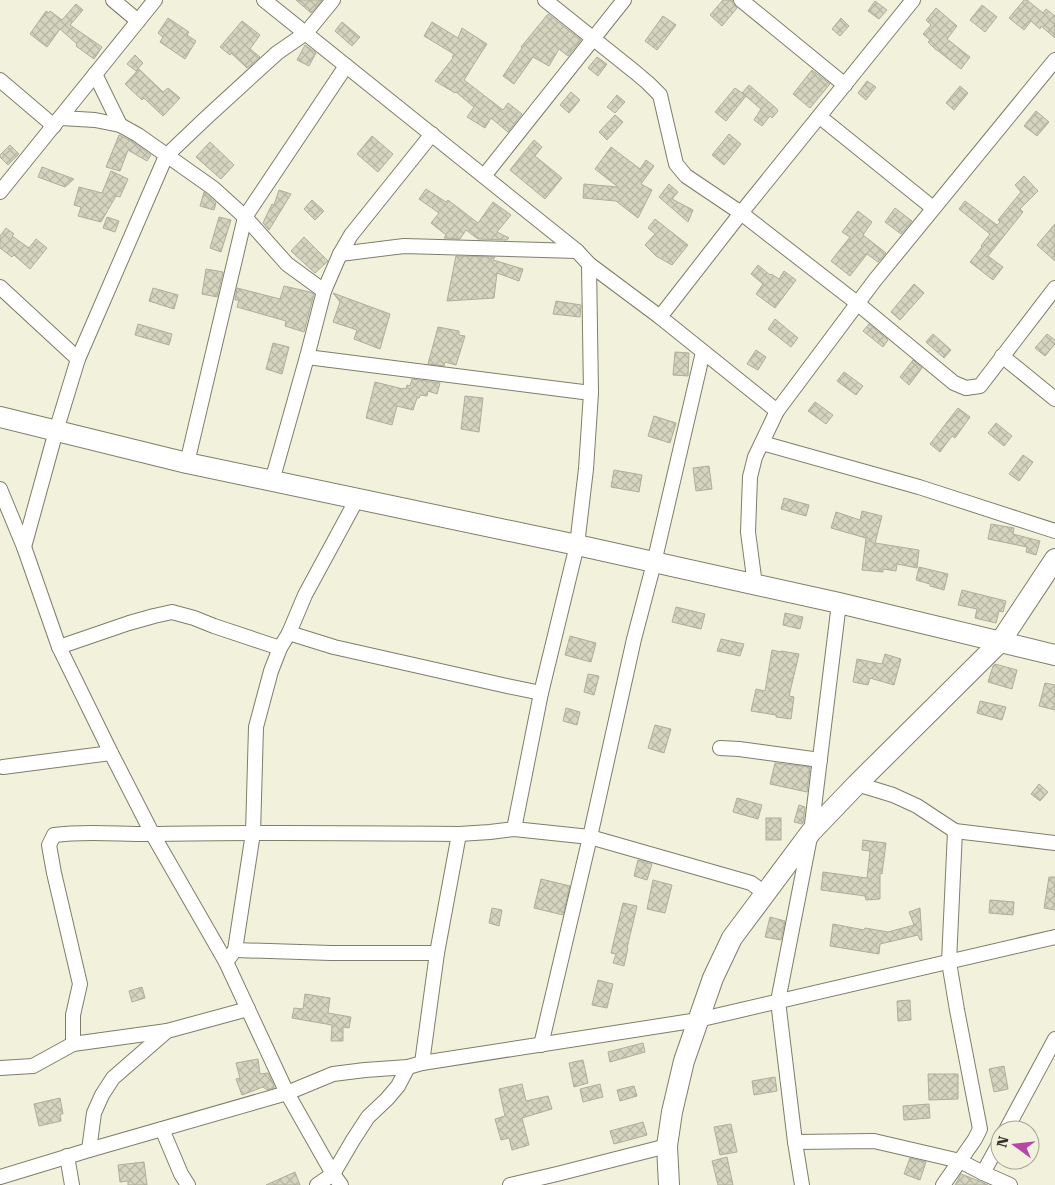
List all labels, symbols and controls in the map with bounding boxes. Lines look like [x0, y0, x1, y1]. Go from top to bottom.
north arrow [990, 1120, 1040, 1170]
text: N [993, 1134, 1012, 1149]

